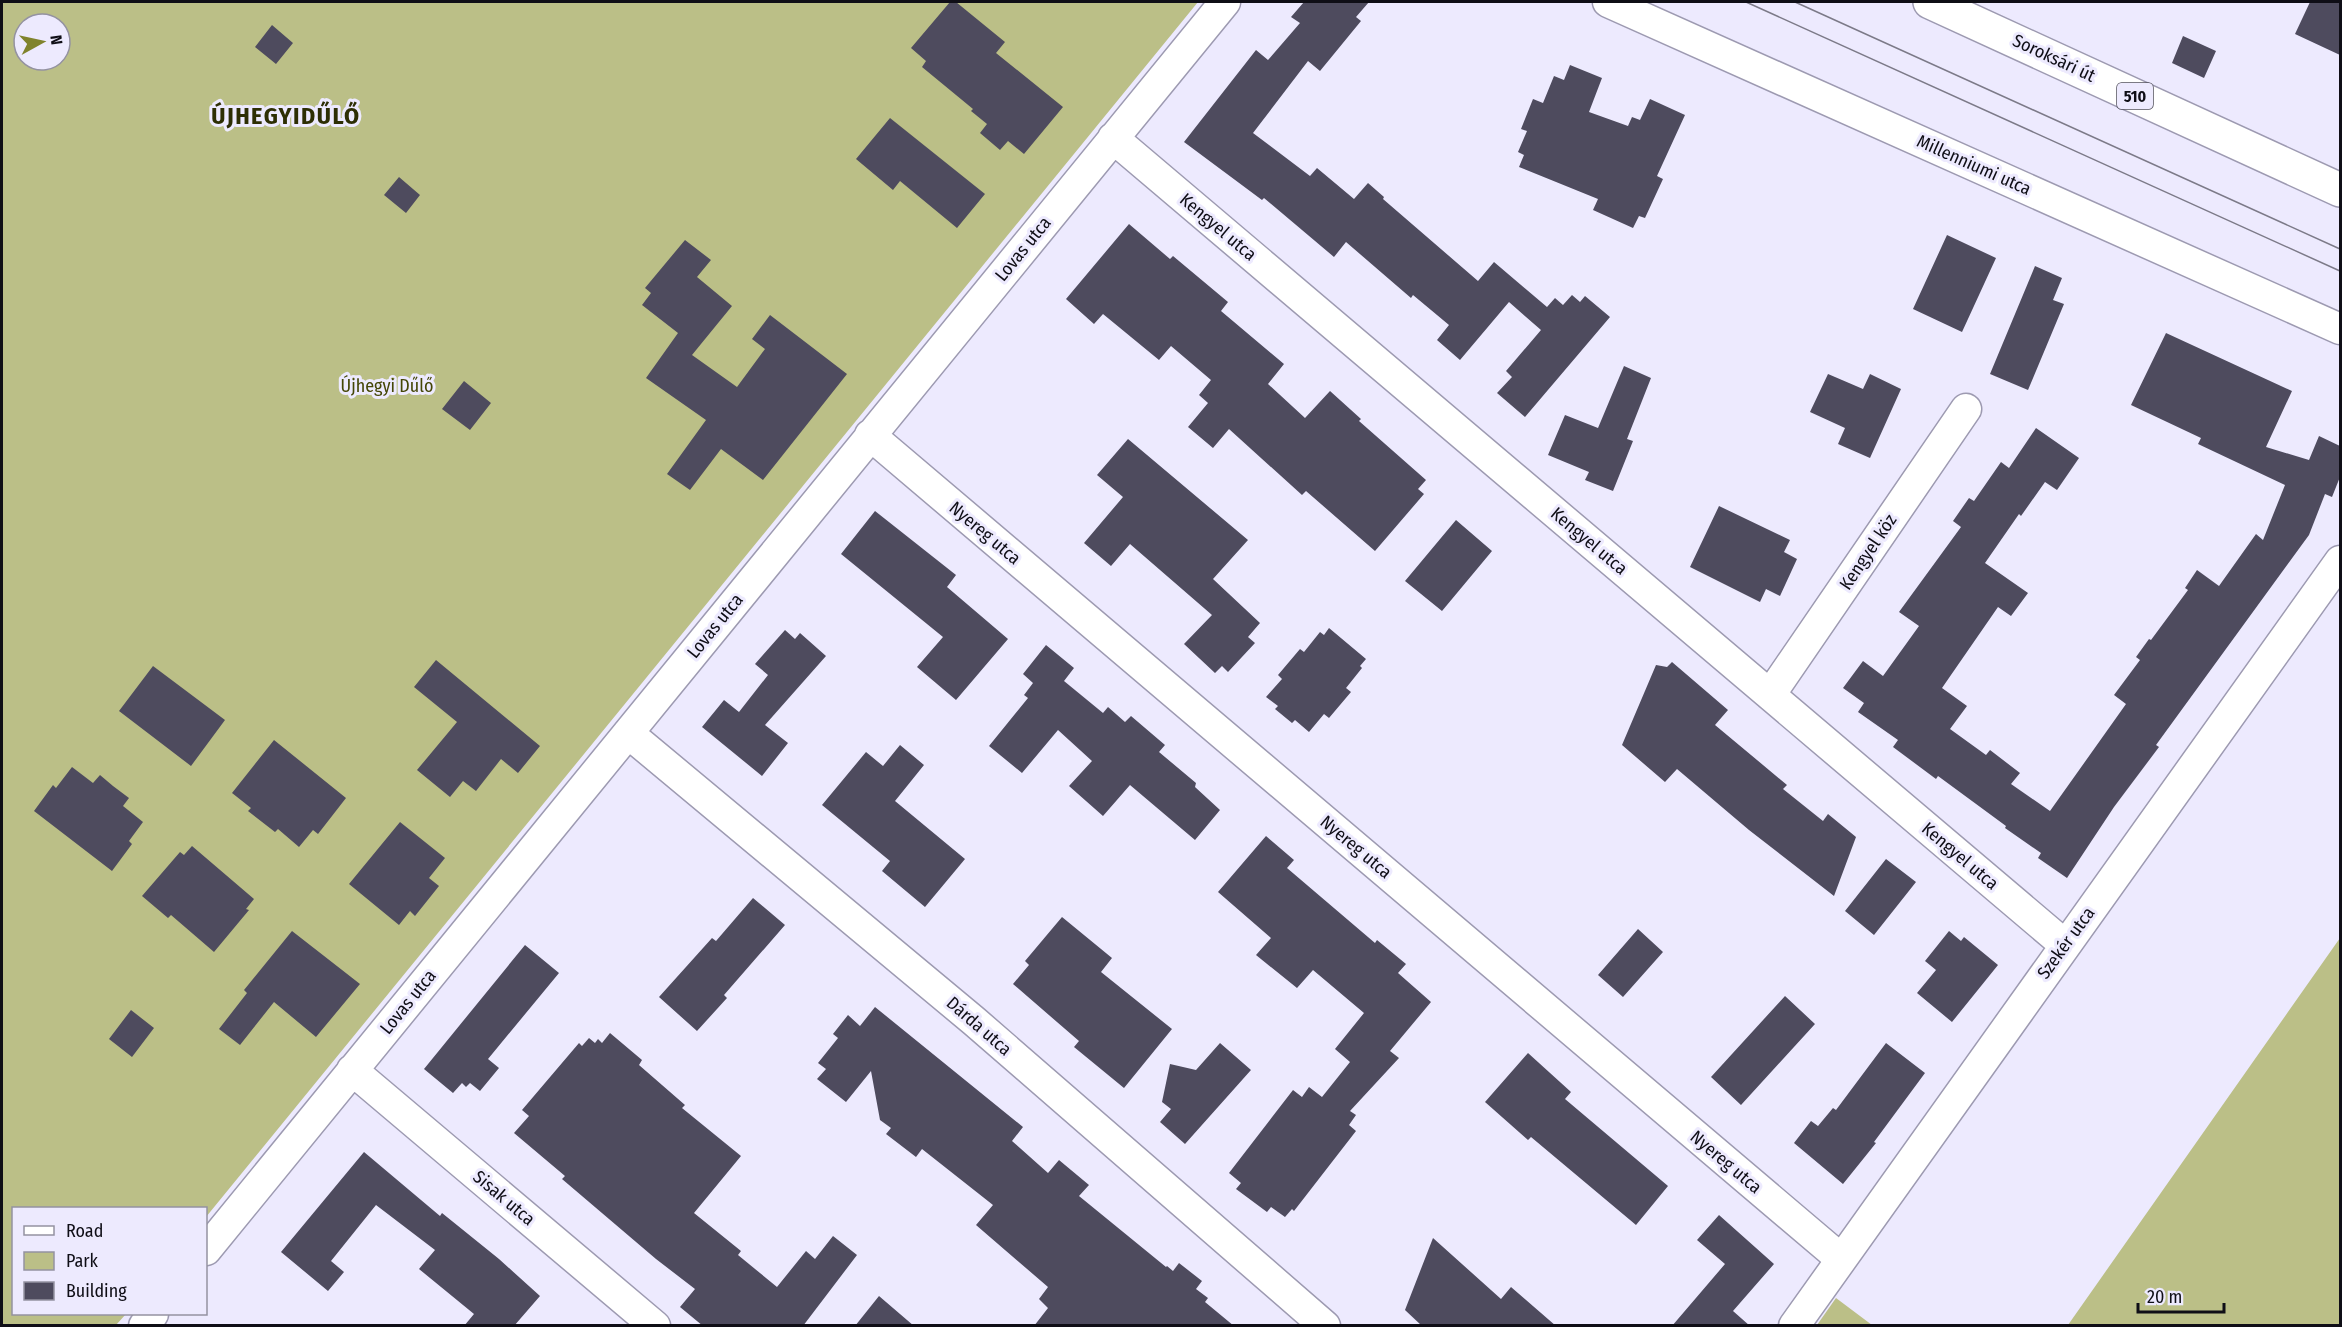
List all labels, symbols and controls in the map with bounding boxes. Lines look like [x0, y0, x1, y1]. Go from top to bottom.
north arrow [12, 12, 72, 72]
street label: Soroksári út [2009, 29, 2099, 87]
text: N [46, 34, 66, 46]
road number: 510 [2117, 83, 2153, 109]
district label: ÚJHEGYIDŰLŐ [211, 101, 361, 130]
street label: Millenniumi utca [1914, 130, 2035, 200]
street label: Kengyel utca [1175, 189, 1261, 266]
street label: Lovas utca [990, 212, 1056, 286]
park label: Újhegyi Dűlő [341, 374, 433, 397]
street label: Nyereg utca [945, 497, 1025, 569]
street label: Kengyel utca [1546, 503, 1632, 580]
street label: Kengyel köz [1835, 510, 1901, 594]
street label: Lovas utca [682, 589, 748, 663]
street label: Nyereg utca [1316, 811, 1396, 883]
street label: Kengyel utca [1917, 818, 2003, 895]
street label: Szekér utca [2033, 903, 2100, 983]
street label: Lovas utca [375, 965, 441, 1039]
street label: Dárda utca [942, 992, 1016, 1060]
street label: Nyereg utca [1686, 1126, 1766, 1198]
street label: Sisak utca [469, 1166, 539, 1230]
legend [12, 1207, 207, 1315]
text: Road [66, 1220, 103, 1242]
text: Park [66, 1250, 99, 1272]
scale bar [2138, 1276, 2224, 1314]
text: Building [66, 1280, 127, 1302]
text: 20 m [2147, 1286, 2182, 1308]

